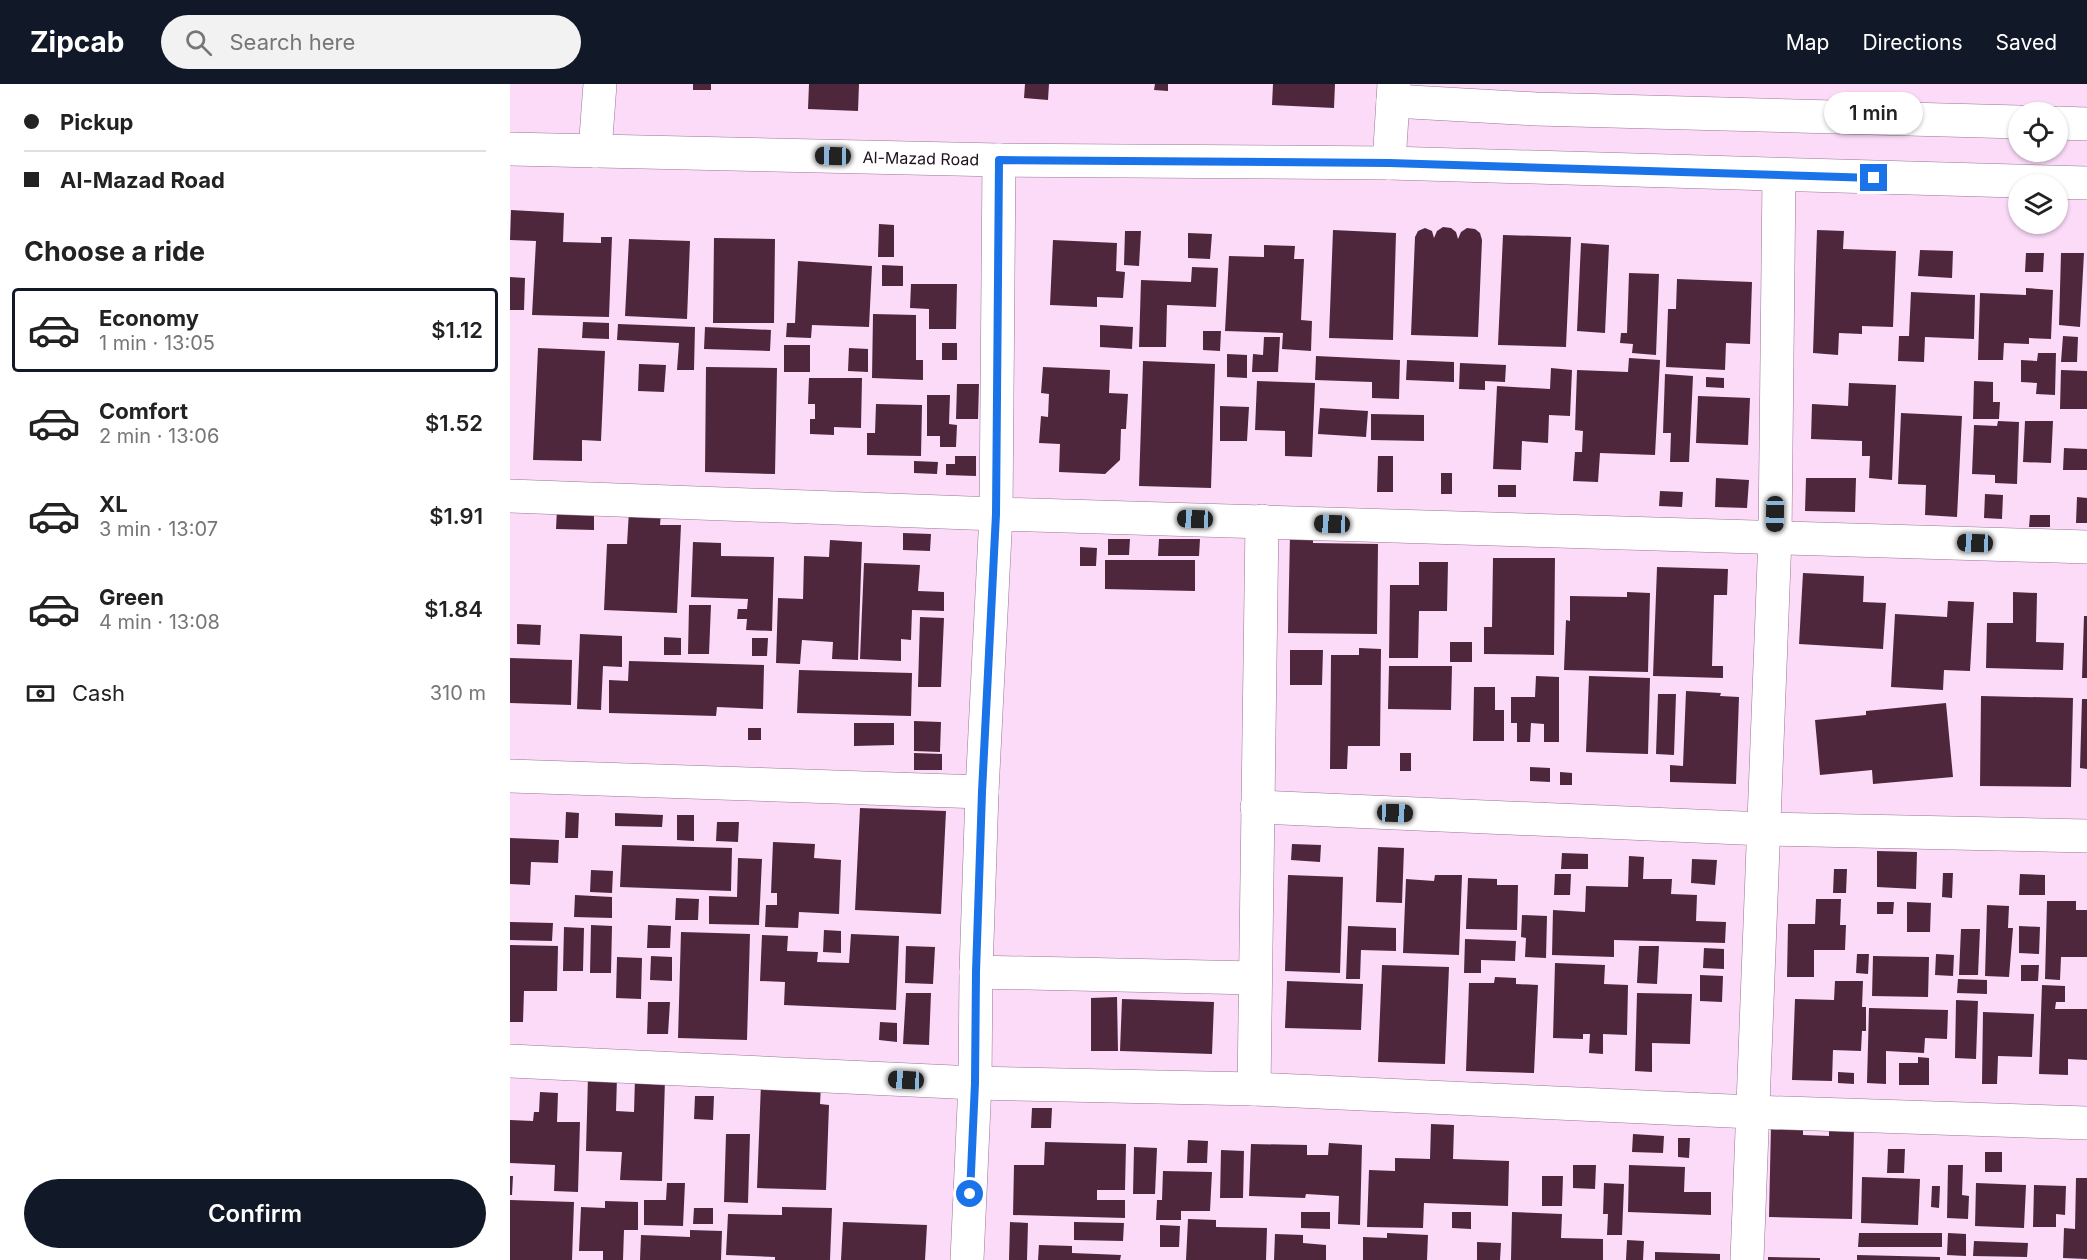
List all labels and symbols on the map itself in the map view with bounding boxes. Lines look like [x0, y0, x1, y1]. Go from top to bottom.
callout: 1 min [1824, 91, 1924, 133]
car [815, 147, 851, 165]
street label: Al-Mazad Road [862, 147, 979, 170]
route end [1860, 164, 1887, 191]
car [1766, 496, 1784, 532]
car [1177, 509, 1213, 529]
car [1314, 514, 1350, 534]
car [1957, 533, 1993, 553]
car [1377, 803, 1413, 823]
car [888, 1070, 924, 1090]
route start [956, 1180, 983, 1207]

